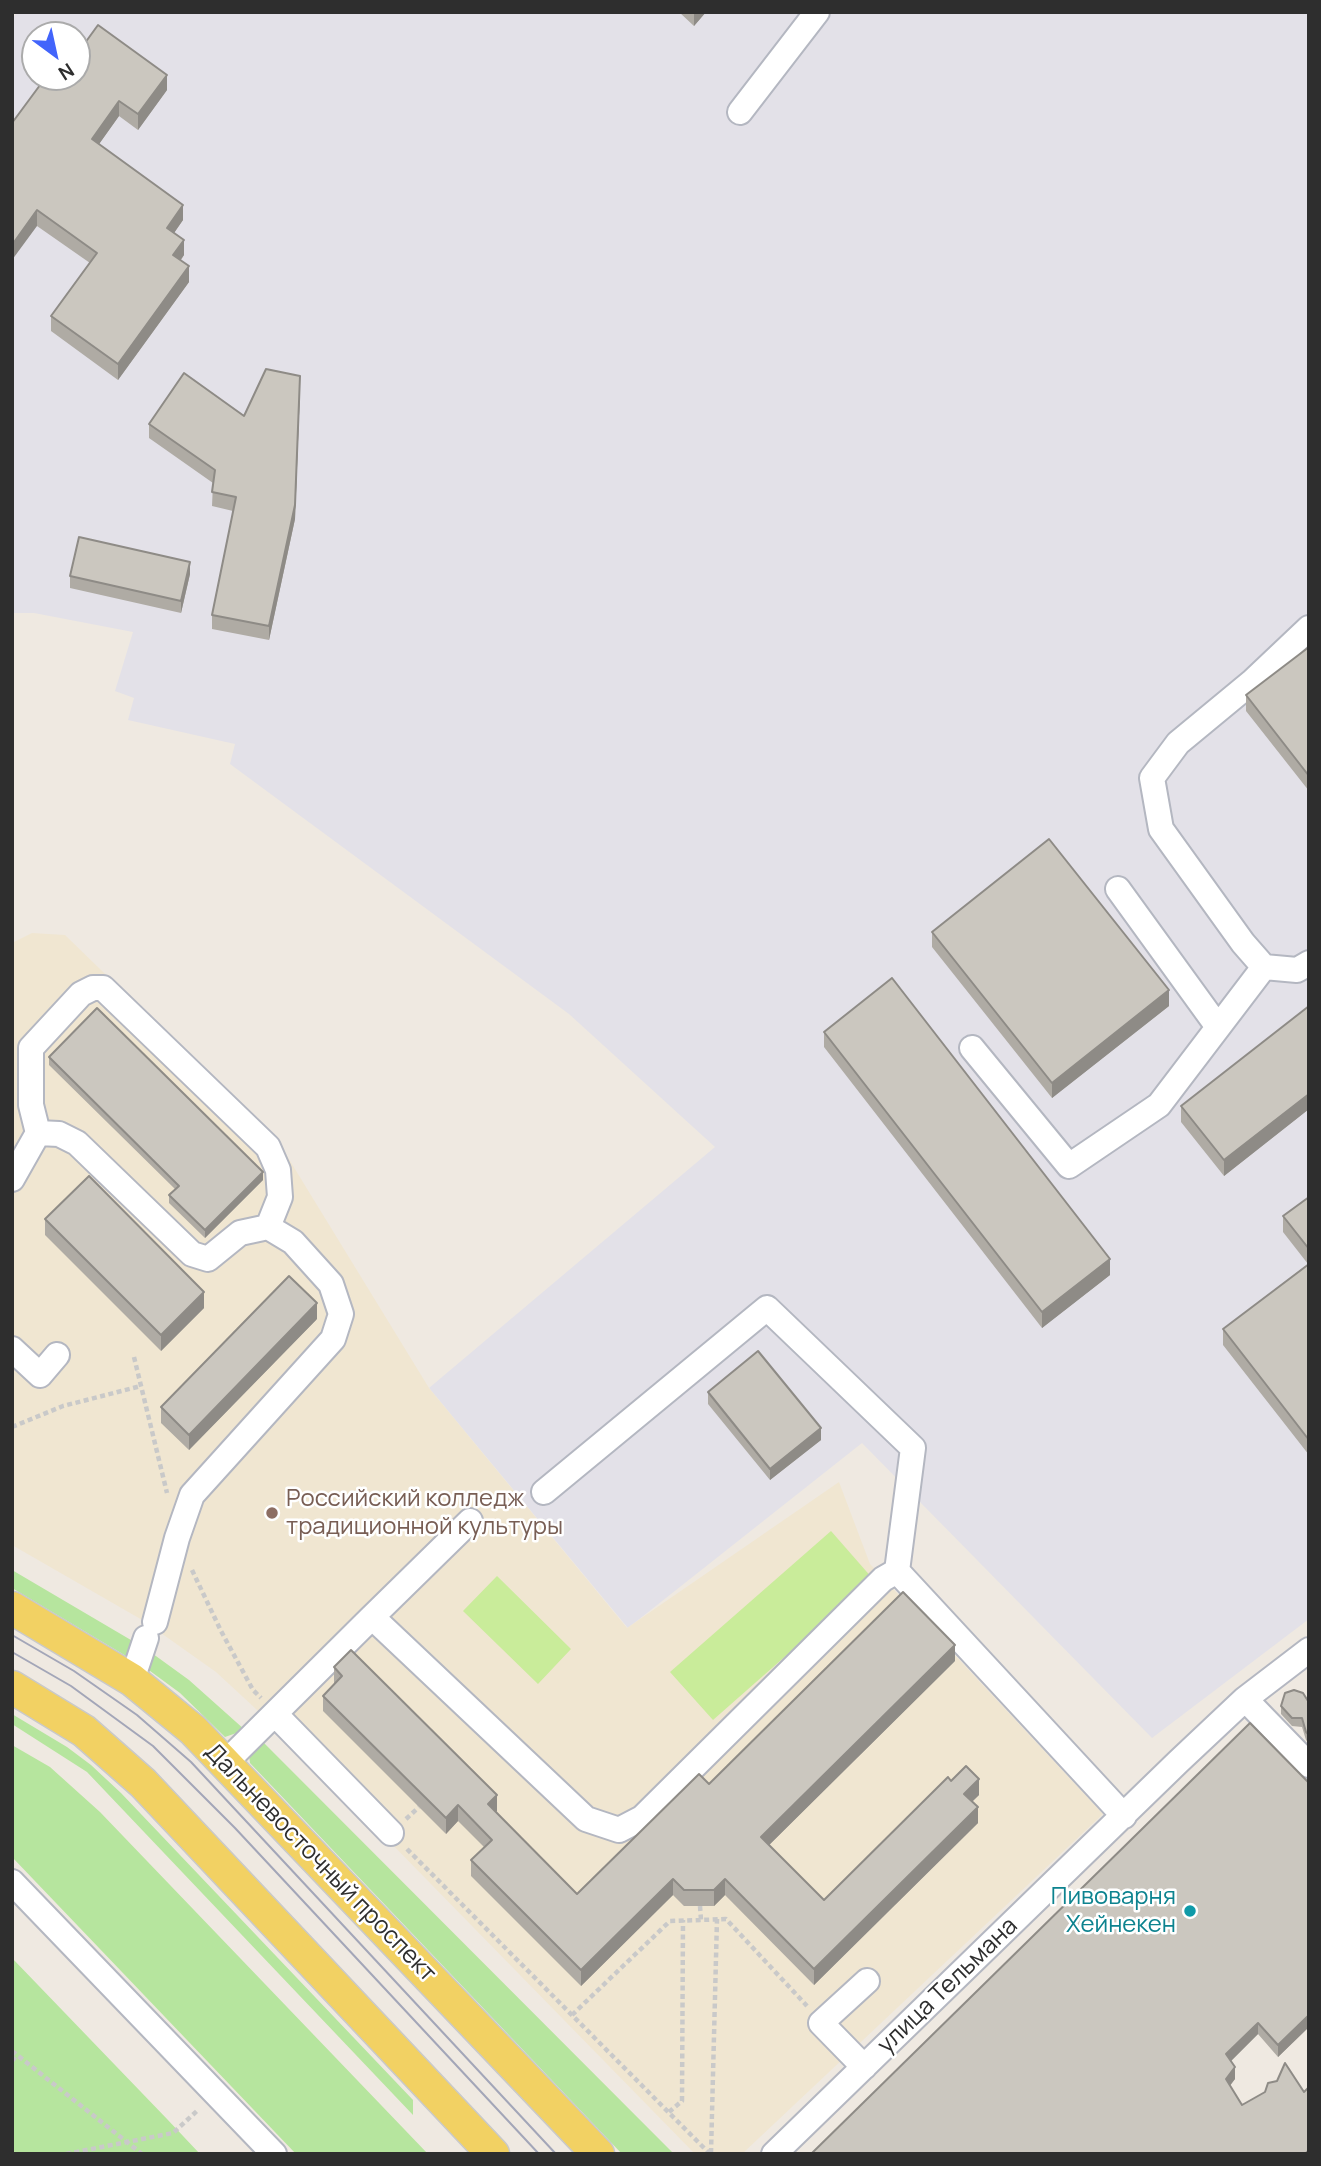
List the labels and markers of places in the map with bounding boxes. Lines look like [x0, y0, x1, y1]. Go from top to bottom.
place label: Российский колледж традиционной культуры [286, 1485, 563, 1541]
marker: Российский колледж традиционной культуры [264, 1505, 280, 1521]
place label: Пивоварня Хейнекен [1051, 1883, 1176, 1939]
marker: Пивоварня Хейнекен [1182, 1903, 1198, 1919]

